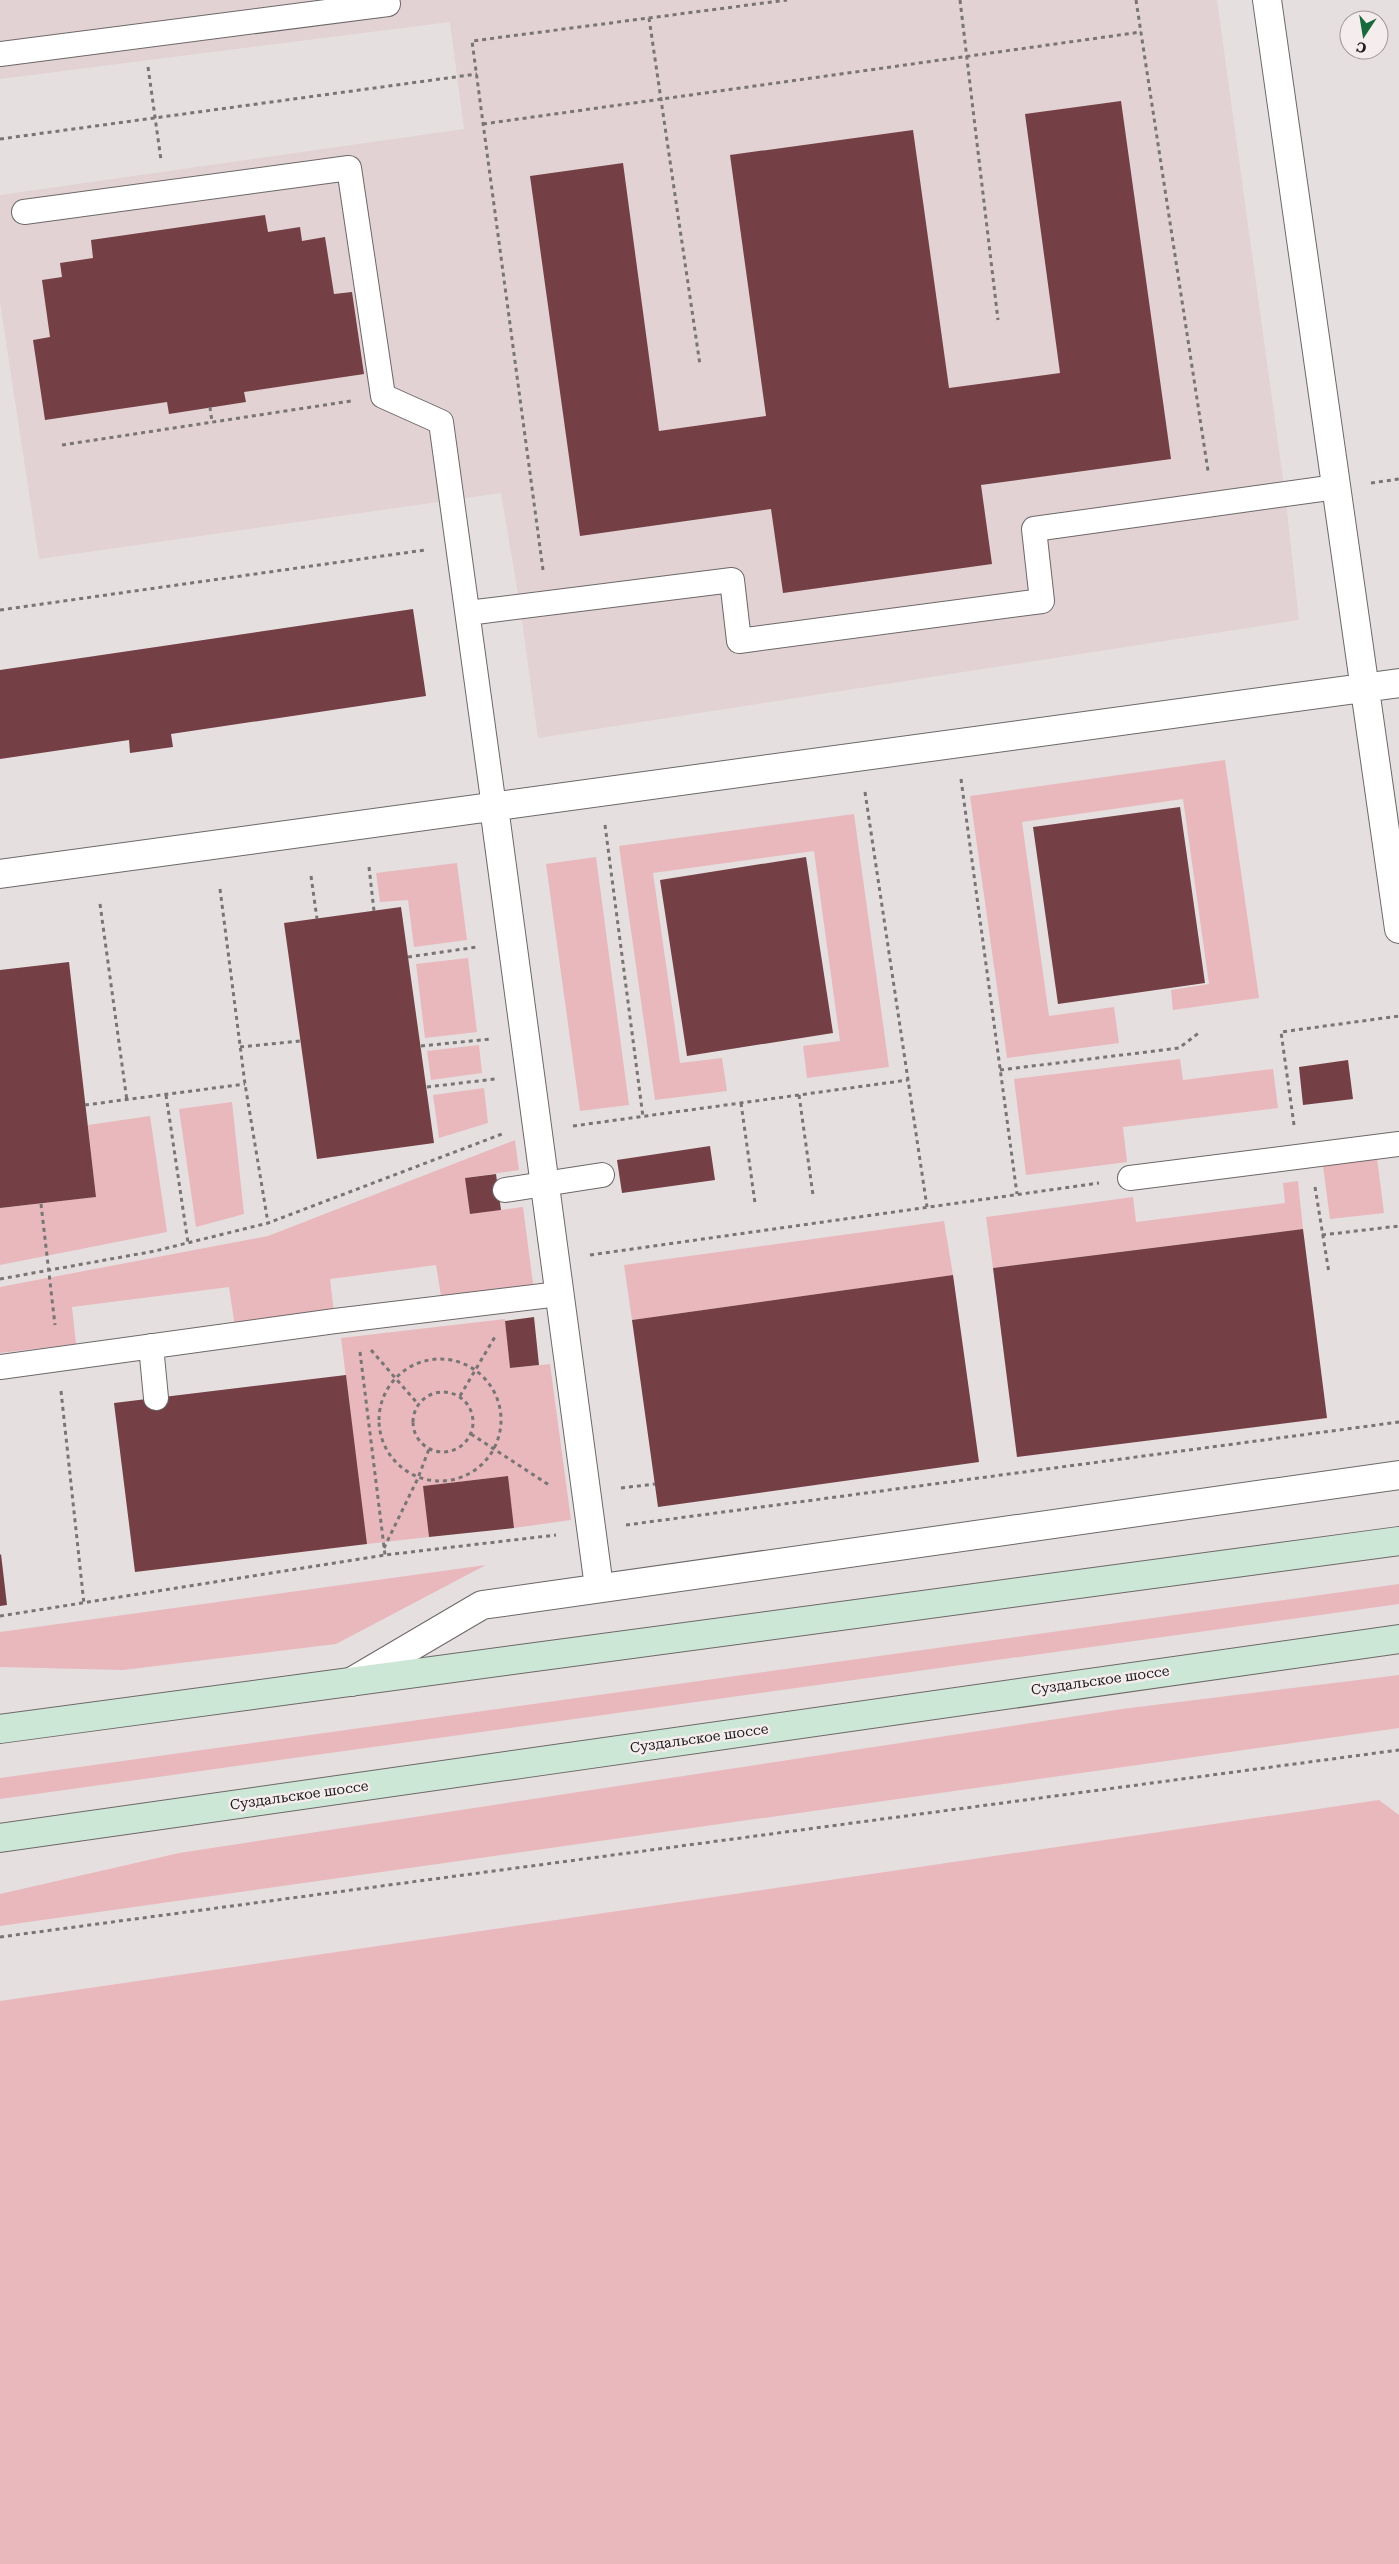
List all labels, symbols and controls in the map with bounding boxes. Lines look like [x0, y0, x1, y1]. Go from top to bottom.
north arrow [1339, 10, 1389, 60]
text: С [1355, 39, 1368, 57]
street label: Суздальское шоссе [1030, 1662, 1170, 1698]
street label: Суздальское шоссе [629, 1720, 769, 1756]
street label: Суздальское шоссе [229, 1777, 369, 1813]

